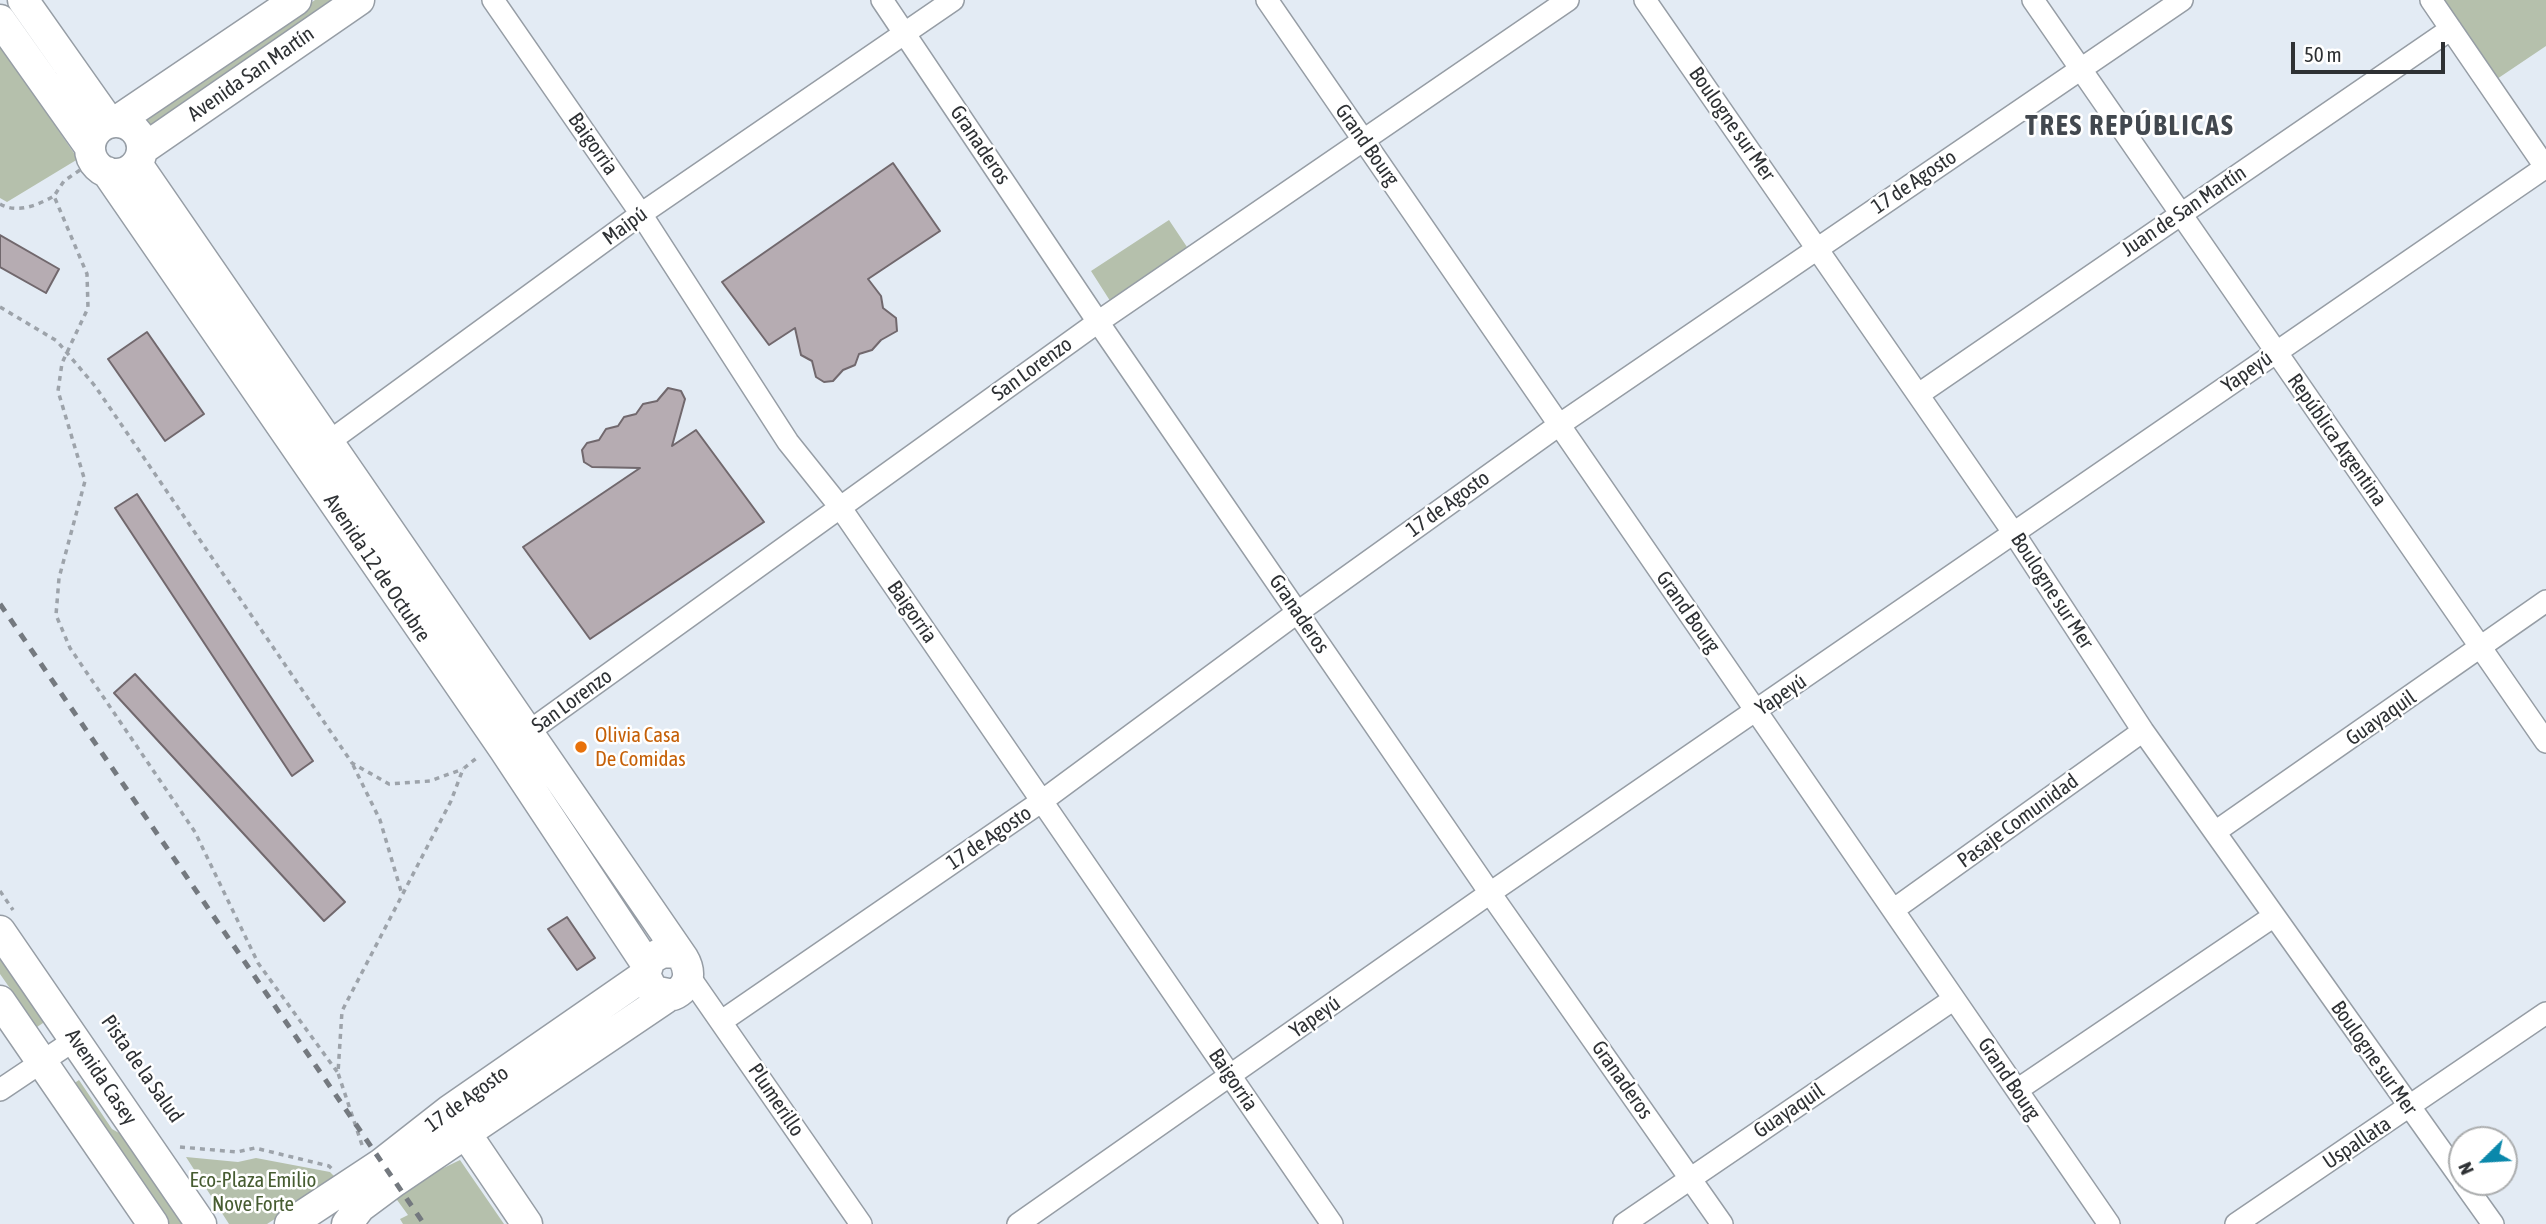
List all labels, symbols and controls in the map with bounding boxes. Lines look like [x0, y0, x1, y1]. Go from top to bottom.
street label: Avenida San Martín [183, 21, 319, 127]
scale bar [2294, 28, 2448, 72]
text: 50 m [2304, 42, 2342, 66]
street label: Boulogne sur Mer [1683, 62, 1781, 186]
street label: Grand Bourg [1330, 99, 1404, 191]
street label: Granaderos [945, 101, 1015, 189]
street label: Baigorria [563, 108, 623, 180]
district label: TRES REPÚBLICAS [2027, 109, 2233, 143]
street label: 17 de Agosto [1867, 144, 1961, 220]
street label: Juan de San Martín [2117, 160, 2251, 262]
street label: Maipú [598, 201, 652, 251]
street label: San Lorenzo [987, 332, 1077, 406]
street label: Yapeyú [2217, 346, 2277, 398]
street label: República Argentina [2282, 369, 2392, 511]
street label: 17 de Agosto [1401, 465, 1495, 543]
street label: Avenida 12 de Octubre [318, 489, 436, 647]
street label: Boulogne sur Mer [2005, 528, 2099, 654]
street label: Grand Bourg [1651, 566, 1725, 658]
street label: Granaderos [1264, 570, 1334, 658]
street label: Baigorria [882, 576, 942, 648]
street label: San Lorenzo [527, 664, 617, 738]
street label: Yapeyú [1751, 669, 1811, 721]
street label: Guayaquil [2341, 685, 2421, 751]
place label: Olivia Casa De Comidas [595, 722, 686, 772]
marker: Olivia Casa De Comidas [573, 739, 589, 755]
street label: Pasaje Comunidad [1953, 769, 2083, 873]
street label: 17 de Agosto [942, 800, 1036, 876]
street label: Yapeyú [1285, 991, 1345, 1043]
street label: Boulogne sur Mer [2325, 996, 2423, 1120]
street label: Pista de la Salud [96, 1010, 188, 1128]
street label: Avenida Casey [60, 1024, 142, 1130]
street label: Grand Bourg [1972, 1033, 2046, 1125]
street label: Granaderos [1586, 1036, 1658, 1124]
street label: Baigorria [1203, 1044, 1263, 1116]
street label: Plumerillo [742, 1059, 810, 1141]
street label: 17 de Agosto [420, 1060, 514, 1138]
street label: Guayaquil [1749, 1078, 1829, 1144]
street label: Uspallata [2318, 1111, 2396, 1175]
north arrow [2448, 1126, 2518, 1196]
text: N [2453, 1159, 2478, 1178]
park label: Eco-Plaza Emilio Nove Forte [190, 1167, 316, 1217]

